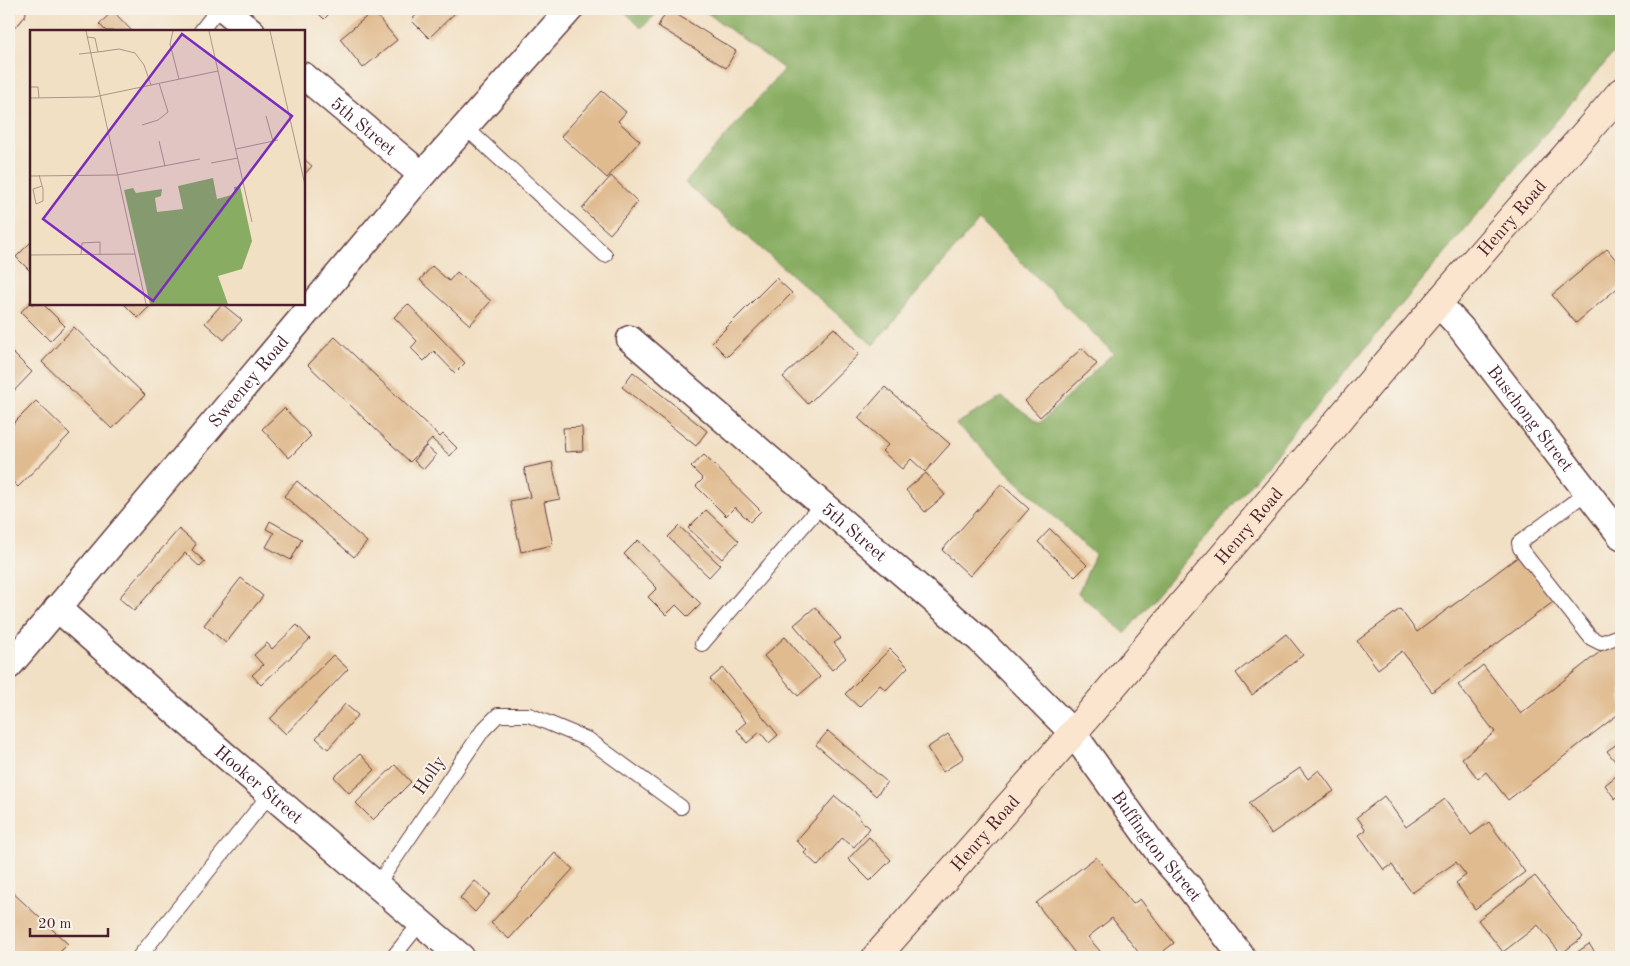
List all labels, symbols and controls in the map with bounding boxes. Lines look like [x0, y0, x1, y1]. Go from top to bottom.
inset map [30, 30, 305, 305]
street label: 5th Street [327, 95, 399, 159]
street label: Henry Road [1475, 177, 1550, 260]
street label: Sweeney Road [206, 333, 293, 431]
street label: Buschong Street [1483, 362, 1576, 475]
street label: Henry Road [1212, 485, 1287, 568]
street label: 5th Street [818, 500, 890, 565]
street label: Hooker Street [211, 742, 306, 828]
street label: Holly [411, 753, 449, 798]
street label: Buffington Street [1108, 788, 1205, 905]
street label: Henry Road [948, 792, 1024, 875]
scale bar [30, 906, 108, 938]
text: 20 m [38, 917, 72, 932]

